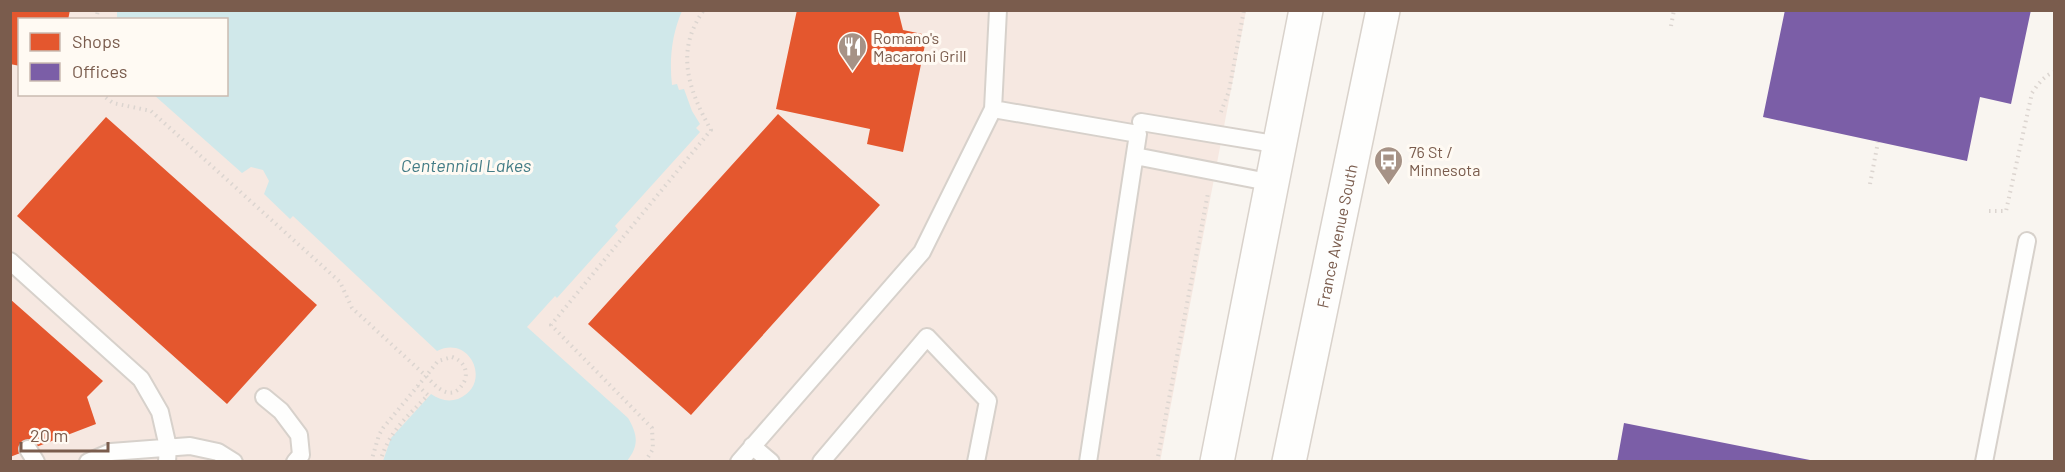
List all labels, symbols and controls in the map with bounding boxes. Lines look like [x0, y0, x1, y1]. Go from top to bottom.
legend [18, 18, 228, 96]
place label: Romano's Macaroni Grill [873, 28, 967, 65]
text: Shops [72, 30, 121, 52]
restaurant icon: Romano's Macaroni Grill [836, 30, 868, 72]
text: Offices [72, 60, 128, 82]
place label: 76 St / Minnesota [1409, 142, 1480, 179]
bus stop icon: 76 St / Minnesota [1372, 144, 1404, 186]
water label: Centennial Lakes [401, 154, 531, 176]
street label: France Avenue South [1312, 162, 1360, 310]
scale bar [21, 415, 108, 453]
text: 20 m [30, 424, 68, 446]

